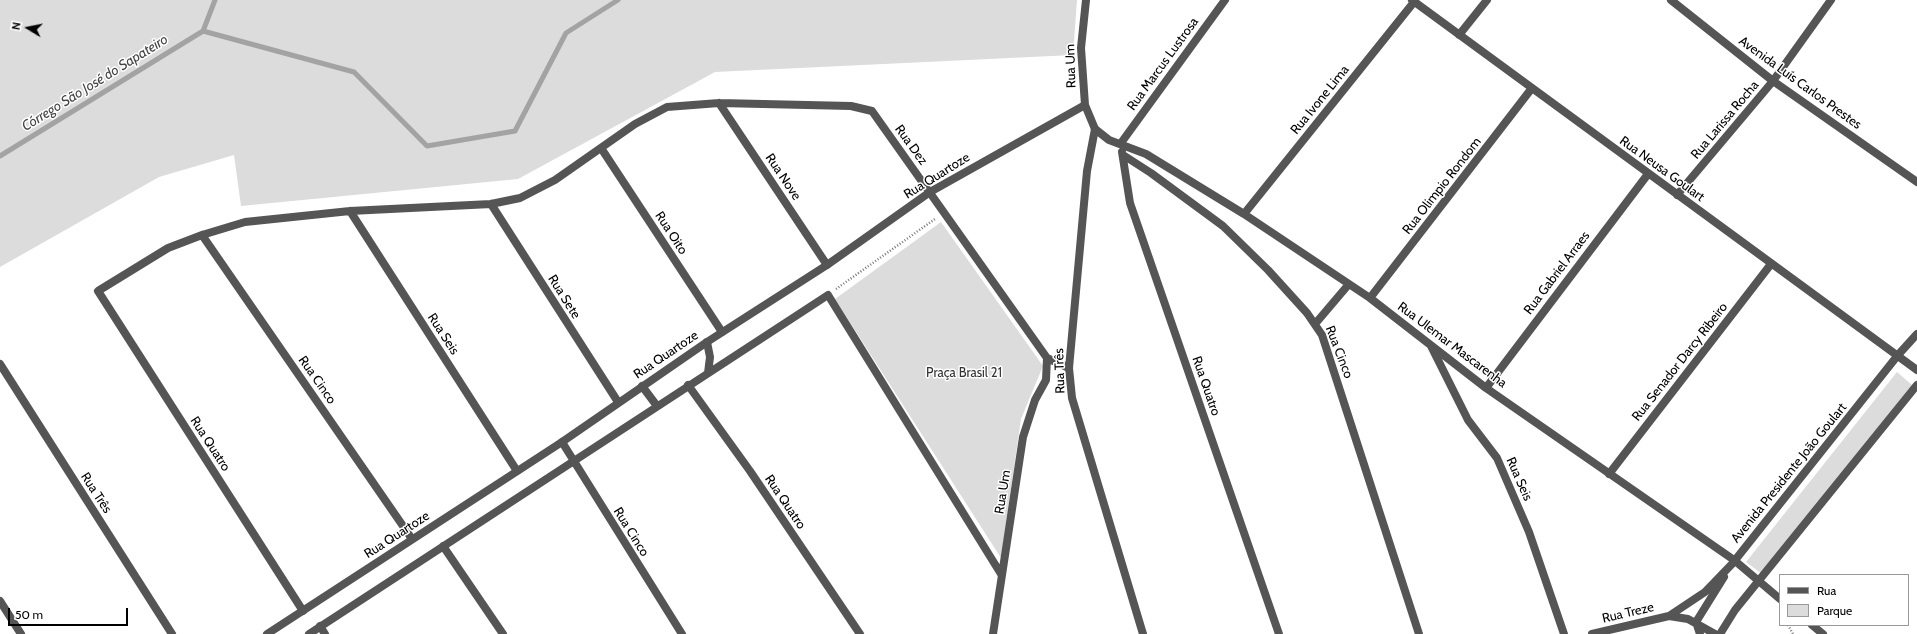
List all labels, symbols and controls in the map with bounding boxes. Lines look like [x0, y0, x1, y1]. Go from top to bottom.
north arrow [8, 8, 48, 48]
street label: Rua Marcus Lustrosa [1124, 14, 1202, 114]
text: N [9, 21, 24, 31]
water label: Córrego São José do Sapateiro [19, 31, 171, 135]
street label: Avenida Luís Carlos Prestes [1736, 33, 1864, 133]
street label: Rua Um [1062, 44, 1080, 88]
street label: Rua Ivone Lima [1287, 62, 1353, 138]
street label: Rua Larissa Rocha [1688, 78, 1762, 162]
street label: Rua Dez [891, 122, 931, 168]
street label: Rua Neusa Goulart [1617, 133, 1707, 205]
street label: Rua Olimpio Rondom [1399, 134, 1485, 238]
street label: Rua Quartoze [901, 150, 973, 202]
street label: Rua Nove [762, 151, 804, 203]
street label: Rua Oito [651, 209, 691, 257]
street label: Rua Gabriel Arraes [1521, 228, 1593, 318]
street label: Rua Sete [544, 272, 584, 322]
street label: Rua Ulemar Mascarenha [1394, 299, 1510, 391]
street label: Rua Senador Darcy Ribeiro [1629, 300, 1731, 424]
street label: Rua Seis [424, 310, 462, 358]
street label: Rua Cinco [1322, 324, 1356, 380]
street label: Rua Quartoze [631, 328, 701, 382]
street label: Rua Três [1051, 348, 1069, 394]
street label: Rua Cinco [295, 353, 339, 407]
street label: Rua Quatro [1189, 354, 1223, 418]
park label: Praça Brasil 21 [926, 365, 1002, 381]
street label: Avenida Presidente João Goulart [1728, 400, 1850, 546]
street label: Rua Quatro [187, 414, 233, 474]
street label: Rua Seis [1503, 455, 1535, 503]
street label: Rua Um [992, 469, 1014, 515]
street label: Rua Três [77, 470, 115, 516]
street label: Rua Quatro [761, 472, 809, 532]
street label: Rua Cinco [610, 505, 652, 559]
street label: Rua Quartoze [361, 508, 433, 562]
legend [1779, 574, 1909, 626]
text: Rua [1817, 583, 1836, 598]
street label: Rua Treze [1601, 599, 1655, 627]
scale bar [10, 600, 130, 626]
text: Parque [1817, 603, 1852, 618]
text: 50 m [15, 607, 43, 622]

